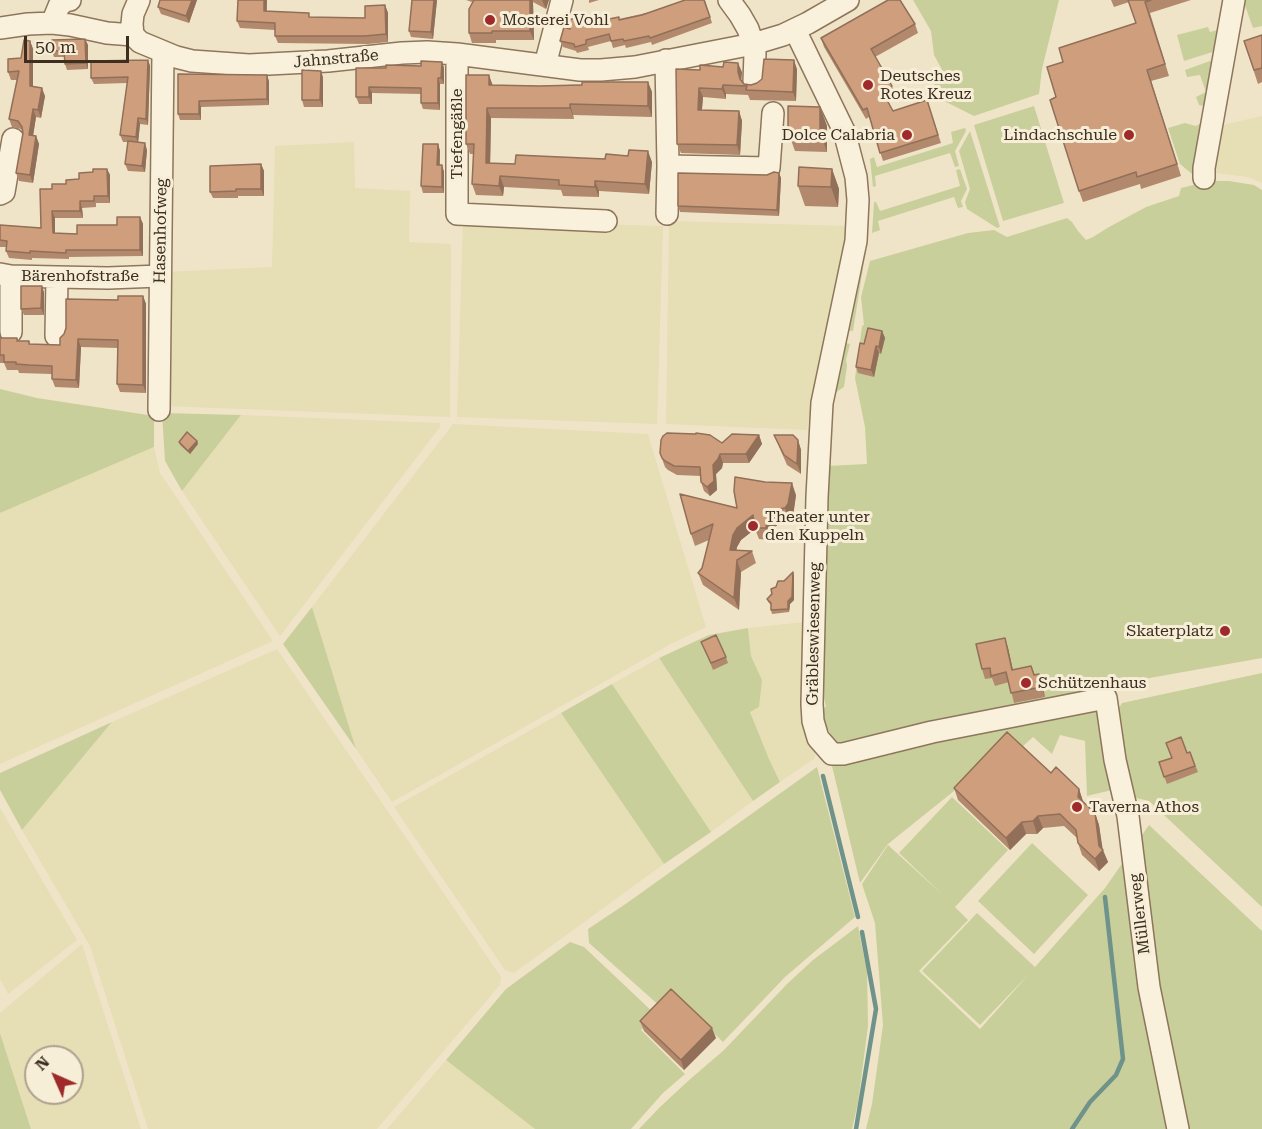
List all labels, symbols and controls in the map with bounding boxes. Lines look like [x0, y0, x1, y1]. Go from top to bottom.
place label: Mosterei Vohl [502, 10, 609, 30]
marker: Mosterei Vohl [483, 13, 497, 27]
scale bar [27, 24, 132, 62]
text: 50 m [35, 36, 76, 57]
street label: Jahnstraße [293, 46, 379, 72]
place label: Deutsches Rotes Kreuz [880, 66, 971, 104]
marker: Deutsches Rotes Kreuz [861, 78, 875, 92]
street label: Tiefengäßle [447, 88, 467, 180]
place label: Dolce Calabria [782, 125, 895, 145]
place label: Lindachschule [1003, 125, 1117, 145]
marker: Dolce Calabria [900, 128, 914, 142]
marker: Lindachschule [1122, 128, 1136, 142]
street label: Hasenhofweg [150, 178, 172, 284]
street label: Bärenhofstraße [21, 266, 139, 286]
place label: Theater unter den Kuppeln [765, 507, 870, 545]
marker: Theater unter den Kuppeln [746, 519, 760, 533]
street label: Gräbleswiesenweg [803, 562, 825, 706]
place label: Skaterplatz [1126, 621, 1213, 641]
marker: Skaterplatz [1218, 624, 1232, 638]
place label: Schützenhaus [1038, 673, 1146, 693]
marker: Schützenhaus [1019, 676, 1033, 690]
place label: Taverna Athos [1089, 797, 1199, 817]
marker: Taverna Athos [1070, 800, 1084, 814]
street label: Müllerweg [1126, 872, 1154, 956]
north arrow [24, 1045, 84, 1105]
text: N [31, 1052, 53, 1074]

